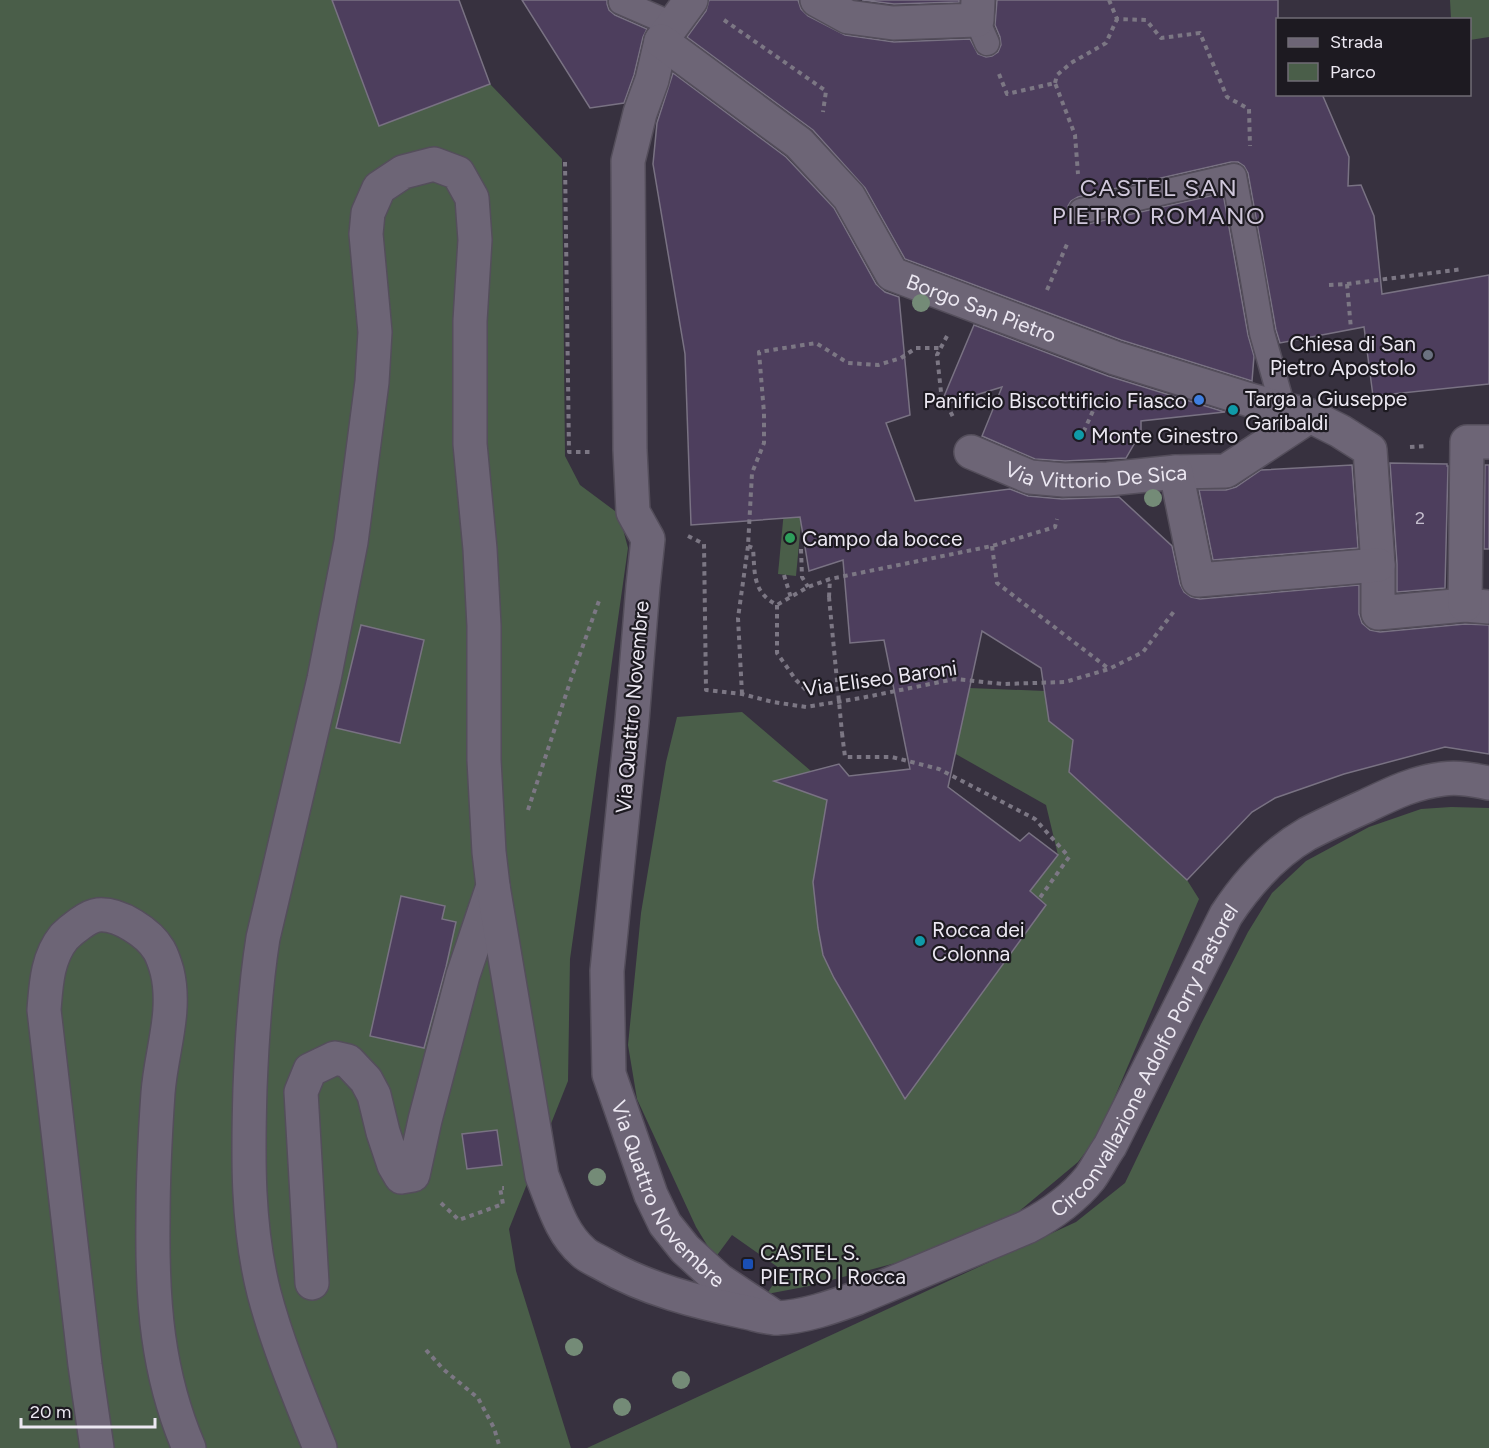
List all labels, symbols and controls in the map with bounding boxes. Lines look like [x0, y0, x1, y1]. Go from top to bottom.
legend [1276, 18, 1471, 96]
text: Strada [1330, 31, 1383, 53]
text: Parco [1330, 61, 1376, 83]
district label: CASTEL SAN PIETRO ROMANO [1052, 173, 1266, 230]
street label: Borgo San Pietro [903, 268, 1060, 347]
place label: Chiesa di San Pietro Apostolo [1270, 331, 1416, 380]
marker: Chiesa di San Pietro Apostolo [1421, 348, 1435, 362]
place label: Targa a Giuseppe Garibaldi [1245, 386, 1407, 435]
place label: Panificio Biscottificio Fiasco [923, 388, 1187, 413]
marker: Panificio Biscottificio Fiasco [1192, 393, 1206, 407]
marker: Targa a Giuseppe Garibaldi [1226, 403, 1240, 417]
place label: Monte Ginestro [1091, 423, 1238, 448]
marker: Monte Ginestro [1072, 428, 1086, 442]
street label: Via Vittorio De Sica [1002, 455, 1187, 493]
house number: 2 [1415, 507, 1425, 529]
place label: Campo da bocce [802, 526, 962, 551]
marker: Campo da bocce [783, 531, 797, 545]
street label: Via Quattro Novembre [610, 600, 654, 814]
street label: Via Eliseo Baroni [801, 655, 959, 701]
street label: Circonvallazione Adolfo Porry Pastorel [1045, 898, 1243, 1222]
place label: Rocca dei Colonna [932, 917, 1025, 966]
marker: Rocca dei Colonna [913, 934, 927, 948]
street label: Via Quattro Novembre [607, 1097, 730, 1292]
place label: CASTEL S. PIETRO | Rocca [760, 1240, 906, 1289]
marker: CASTEL S. PIETRO | Rocca [741, 1257, 755, 1271]
scale bar [21, 1391, 154, 1429]
text: 20 m [30, 1401, 71, 1423]

